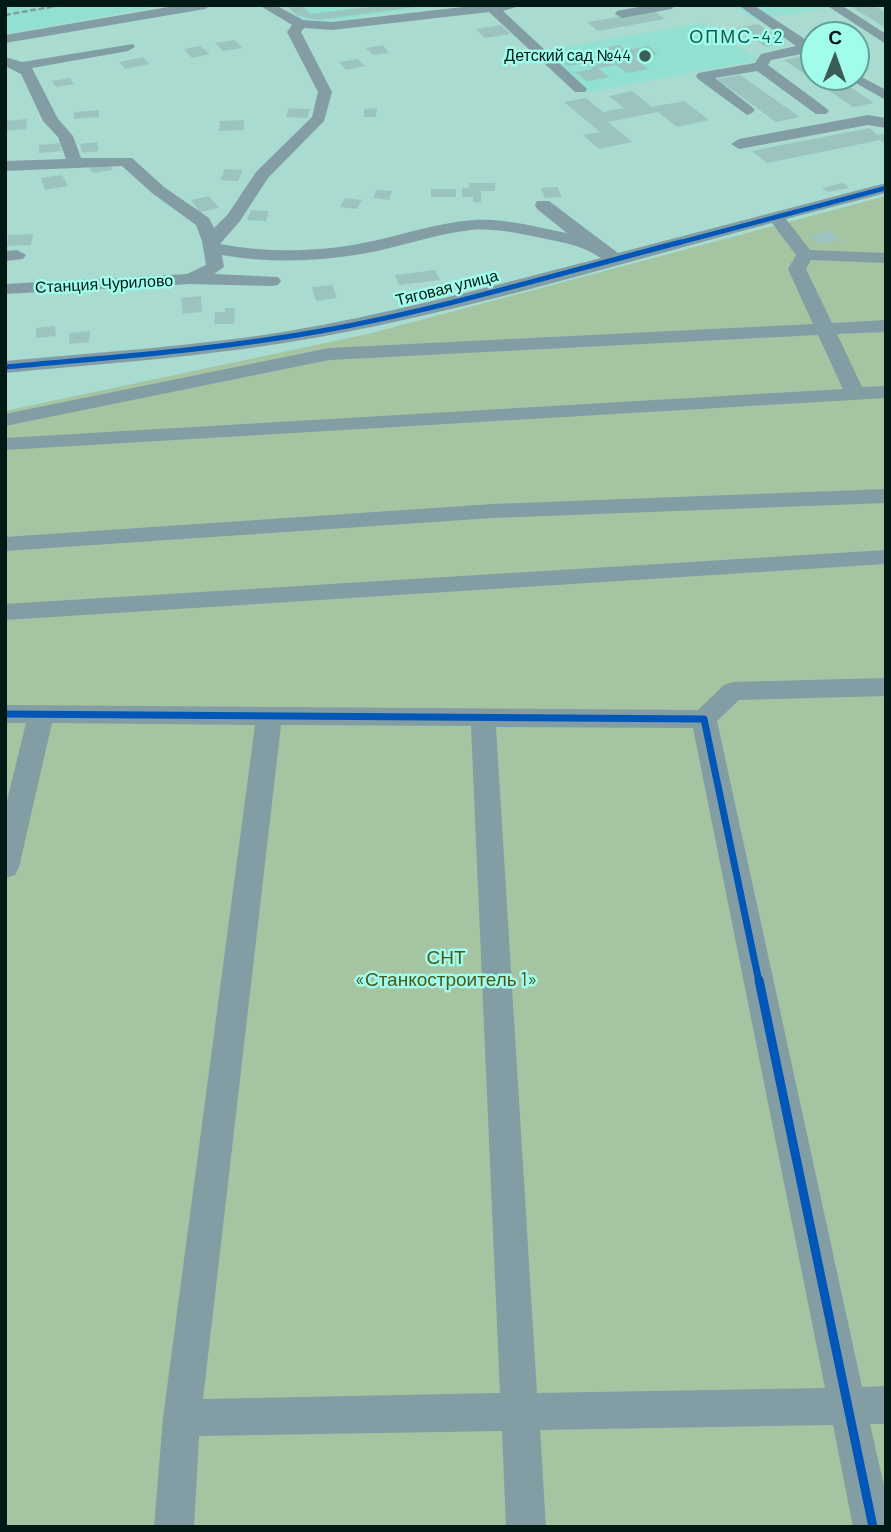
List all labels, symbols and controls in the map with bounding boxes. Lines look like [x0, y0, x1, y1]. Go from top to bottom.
north arrow [800, 21, 870, 91]
text: С [828, 25, 842, 48]
district label: ОПМС-42 [690, 26, 784, 48]
place label: Детский сад №44 [504, 46, 631, 66]
marker: Детский сад №44 [637, 48, 653, 64]
street label: Тяговая улица [394, 266, 500, 310]
street label: Станция Чурилово [34, 271, 174, 297]
park label: СНТ «Станкостроитель 1» [355, 947, 537, 991]

